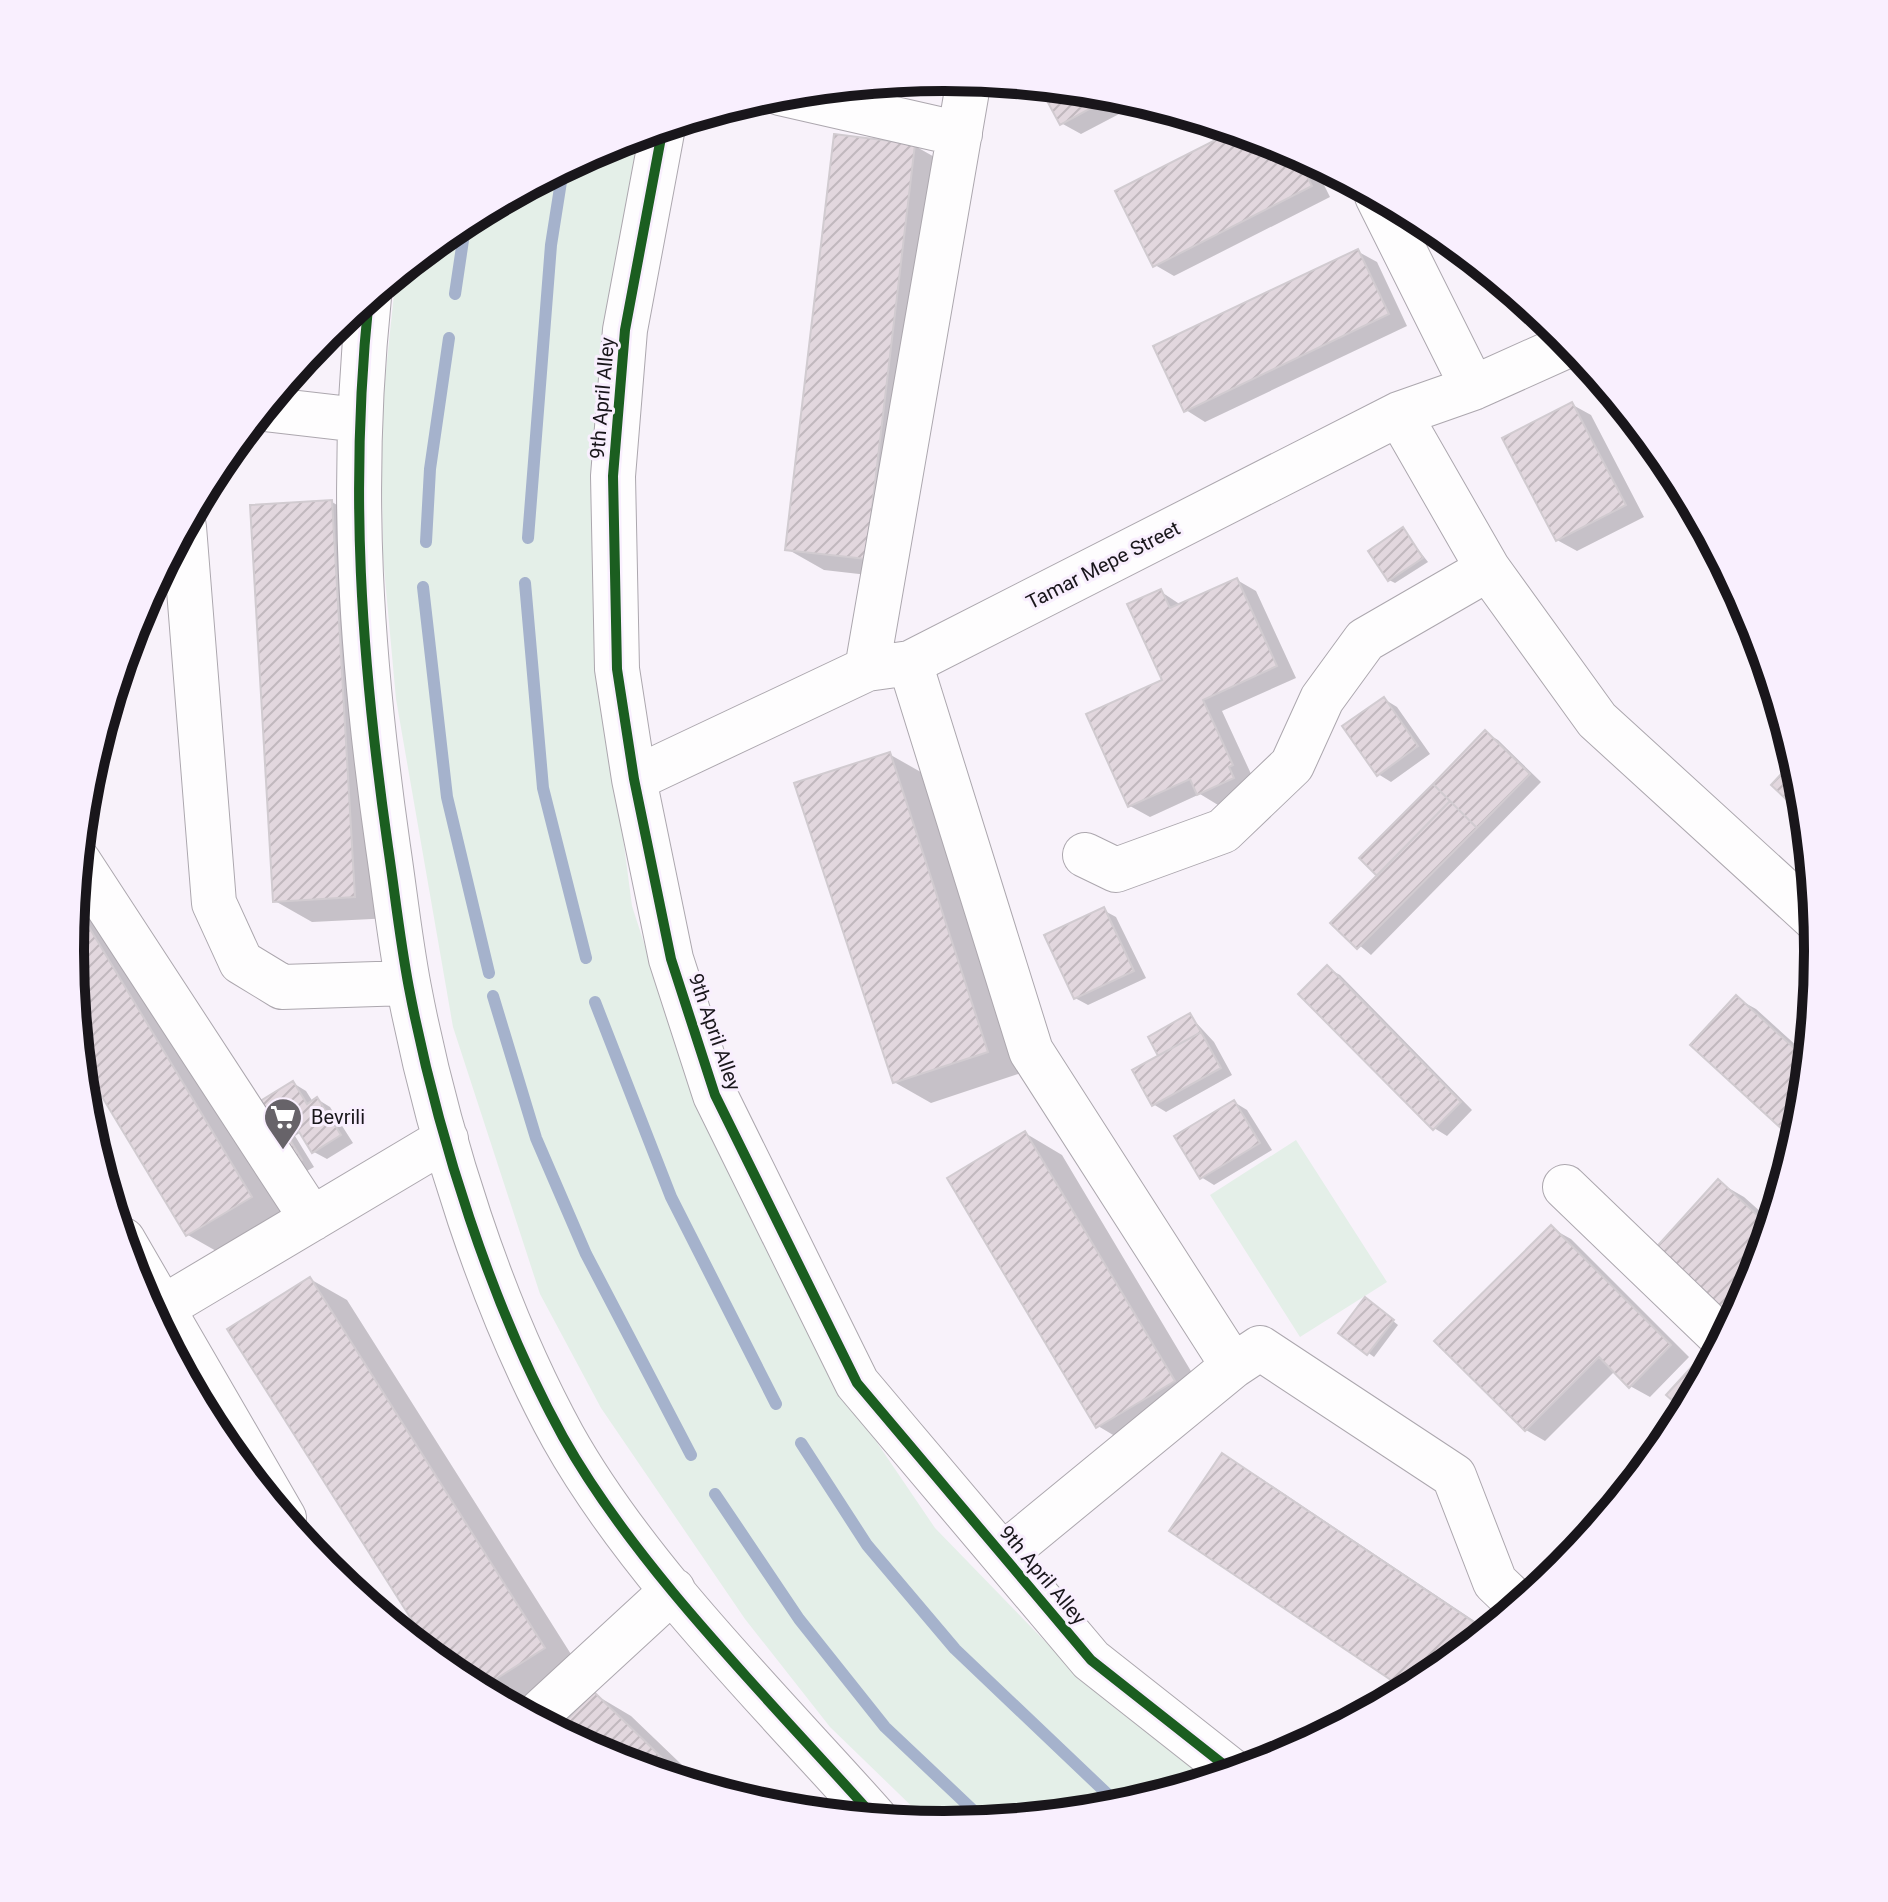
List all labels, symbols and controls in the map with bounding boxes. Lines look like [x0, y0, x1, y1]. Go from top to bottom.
street label: 9th April Alley [585, 336, 619, 460]
street label: Tamar Mepe Street [1022, 516, 1184, 614]
street label: 9th April Alley [684, 970, 746, 1094]
supermarket icon: Bevrili [262, 1096, 304, 1151]
place label: Bevrili [311, 1105, 365, 1129]
street label: 9th April Alley [995, 1520, 1092, 1630]

